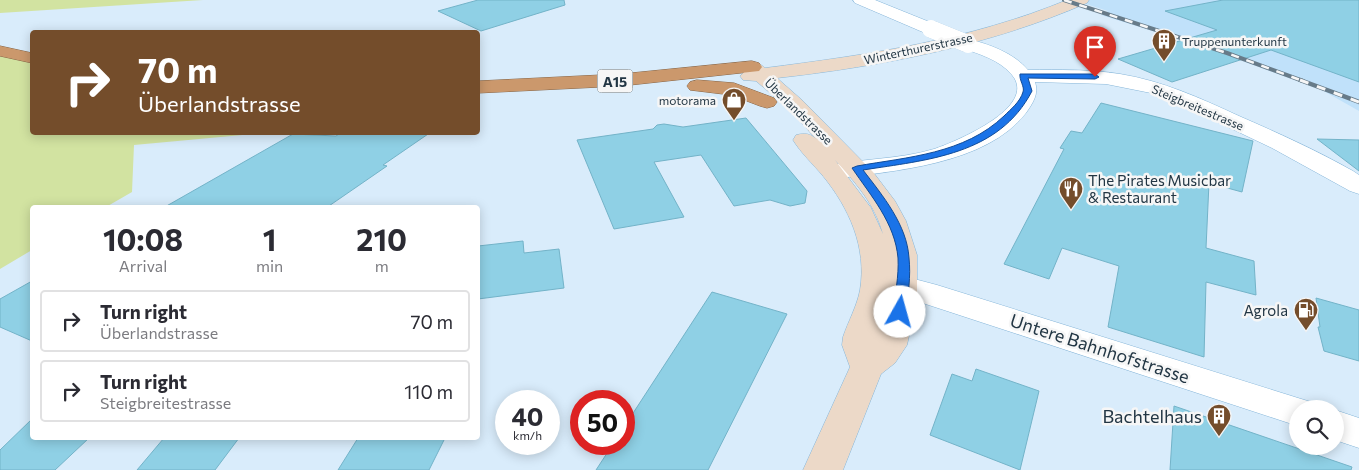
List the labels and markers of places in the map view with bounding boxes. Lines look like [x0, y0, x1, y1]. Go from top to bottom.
pin [1074, 26, 1116, 77]
building icon: Truppenunterkunft [1151, 28, 1177, 62]
place label: Truppenunterkunft [1182, 34, 1287, 48]
shop icon: motorama [721, 87, 747, 121]
place label: motorama [659, 93, 716, 107]
place label: The Pirates Musicbar & Restaurant [1088, 171, 1231, 206]
restaurant icon: The Pirates Musicbar & Restaurant [1058, 176, 1084, 210]
fuel station icon: Agrola [1293, 297, 1319, 331]
place label: Agrola [1244, 301, 1288, 319]
building icon: Bachtelhaus [1206, 403, 1232, 437]
place label: Bachtelhaus [1102, 405, 1202, 427]

